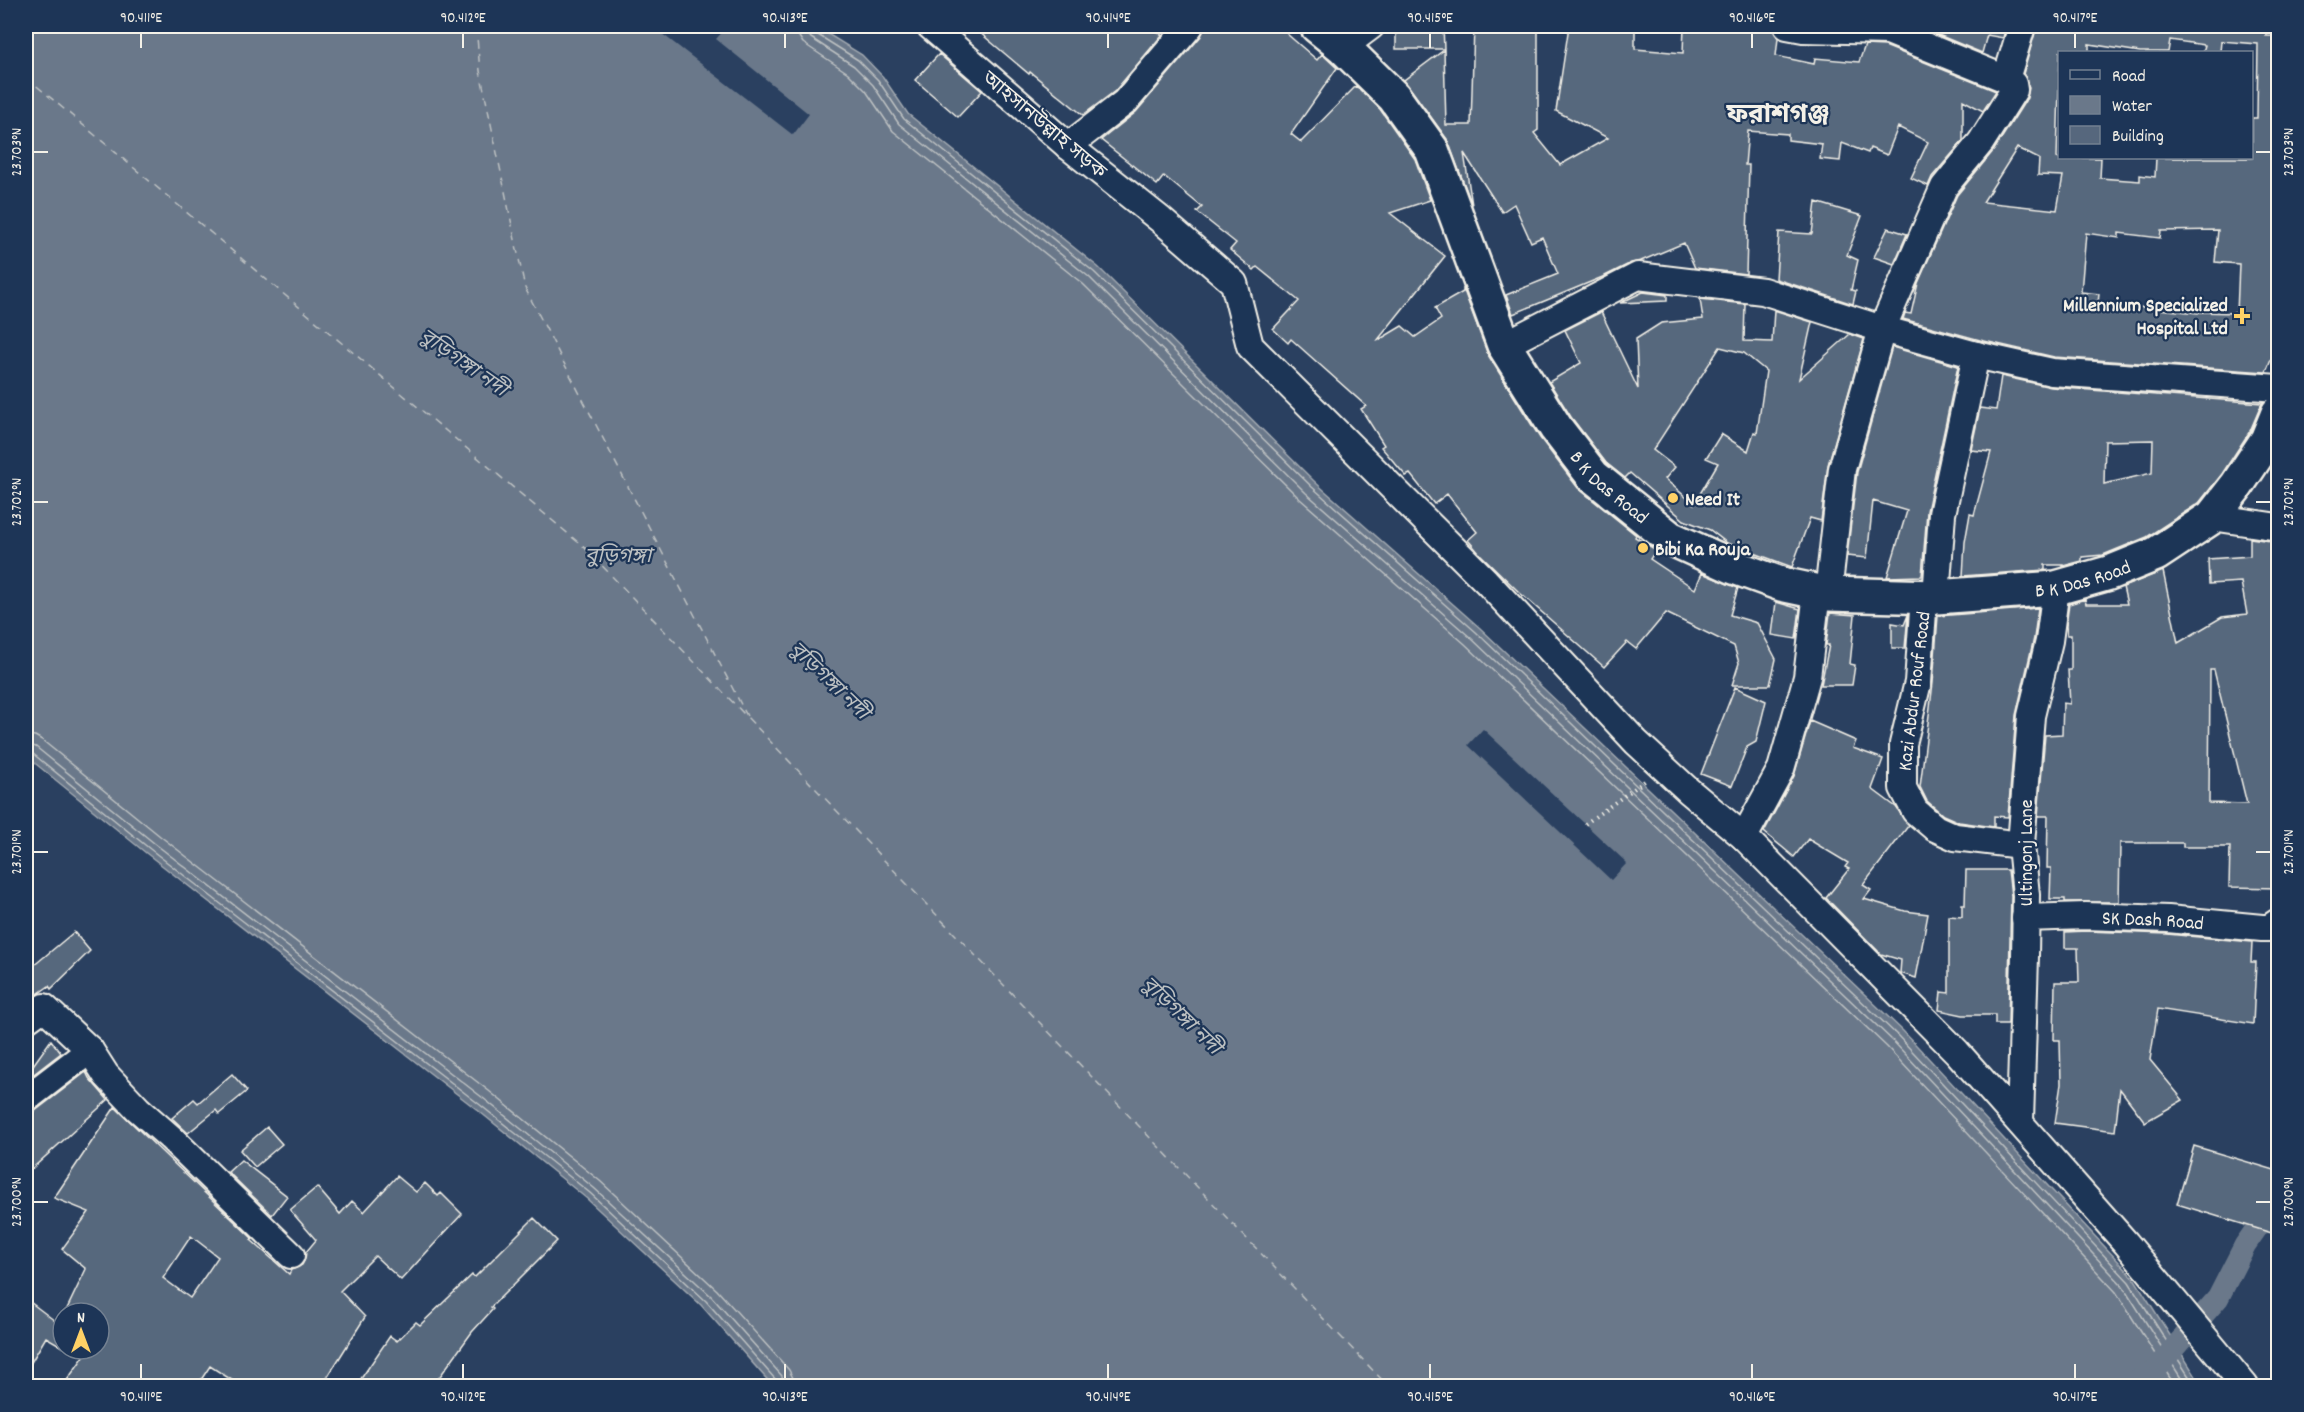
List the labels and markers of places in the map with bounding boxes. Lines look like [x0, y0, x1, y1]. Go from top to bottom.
place label: Millennium Specialized Hospital Ltd [2063, 293, 2228, 344]
marker: Millennium Specialized Hospital Ltd [2233, 307, 2251, 325]
place label: Need It [1685, 487, 1741, 515]
marker: Need It [1666, 491, 1680, 505]
place label: Bibi Ka Rouja [1655, 537, 1751, 565]
marker: Bibi Ka Rouja [1636, 541, 1650, 555]

